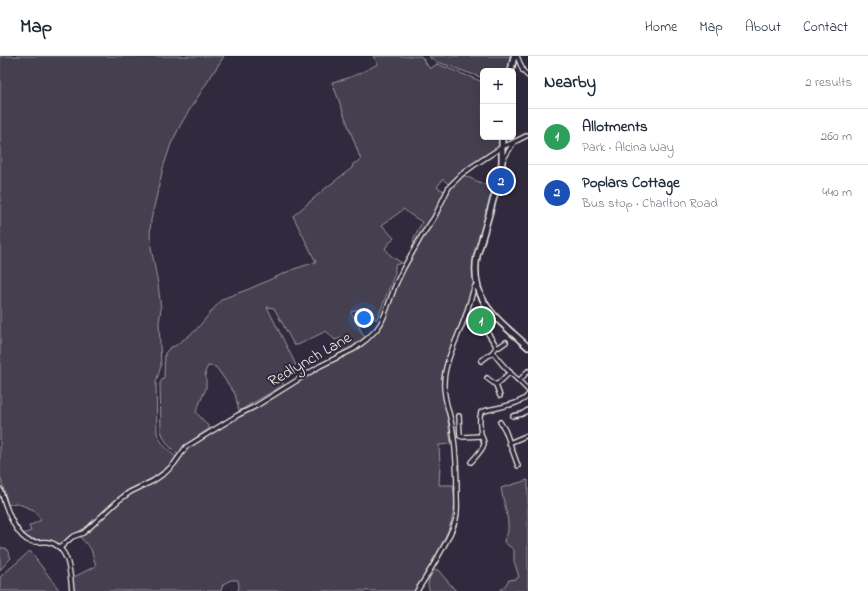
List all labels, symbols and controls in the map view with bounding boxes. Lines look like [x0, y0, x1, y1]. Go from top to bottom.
text: Map [20, 14, 52, 41]
text: Home [645, 17, 677, 38]
text: Map [699, 17, 723, 38]
text: About [745, 17, 781, 38]
text: Contact [803, 17, 848, 38]
map controls [480, 68, 516, 140]
button: + [480, 68, 516, 104]
text: Nearby [544, 70, 596, 95]
text: 2 results [805, 73, 852, 92]
button: − [480, 104, 516, 140]
text: Allotments [582, 116, 648, 138]
text: 1 [555, 127, 559, 146]
text: 260 m [821, 127, 852, 146]
text: Park · Alcina Way [582, 138, 674, 157]
pin: 2 [488, 166, 514, 196]
text: Poplars Cottage [582, 172, 680, 194]
text: 2 [554, 183, 560, 202]
text: 440 m [822, 183, 852, 202]
text: Bus stop · Charlton Road [582, 194, 718, 213]
pin: 1 [468, 306, 494, 336]
your location [354, 308, 374, 328]
street label: Redlynch Lane [264, 326, 357, 394]

